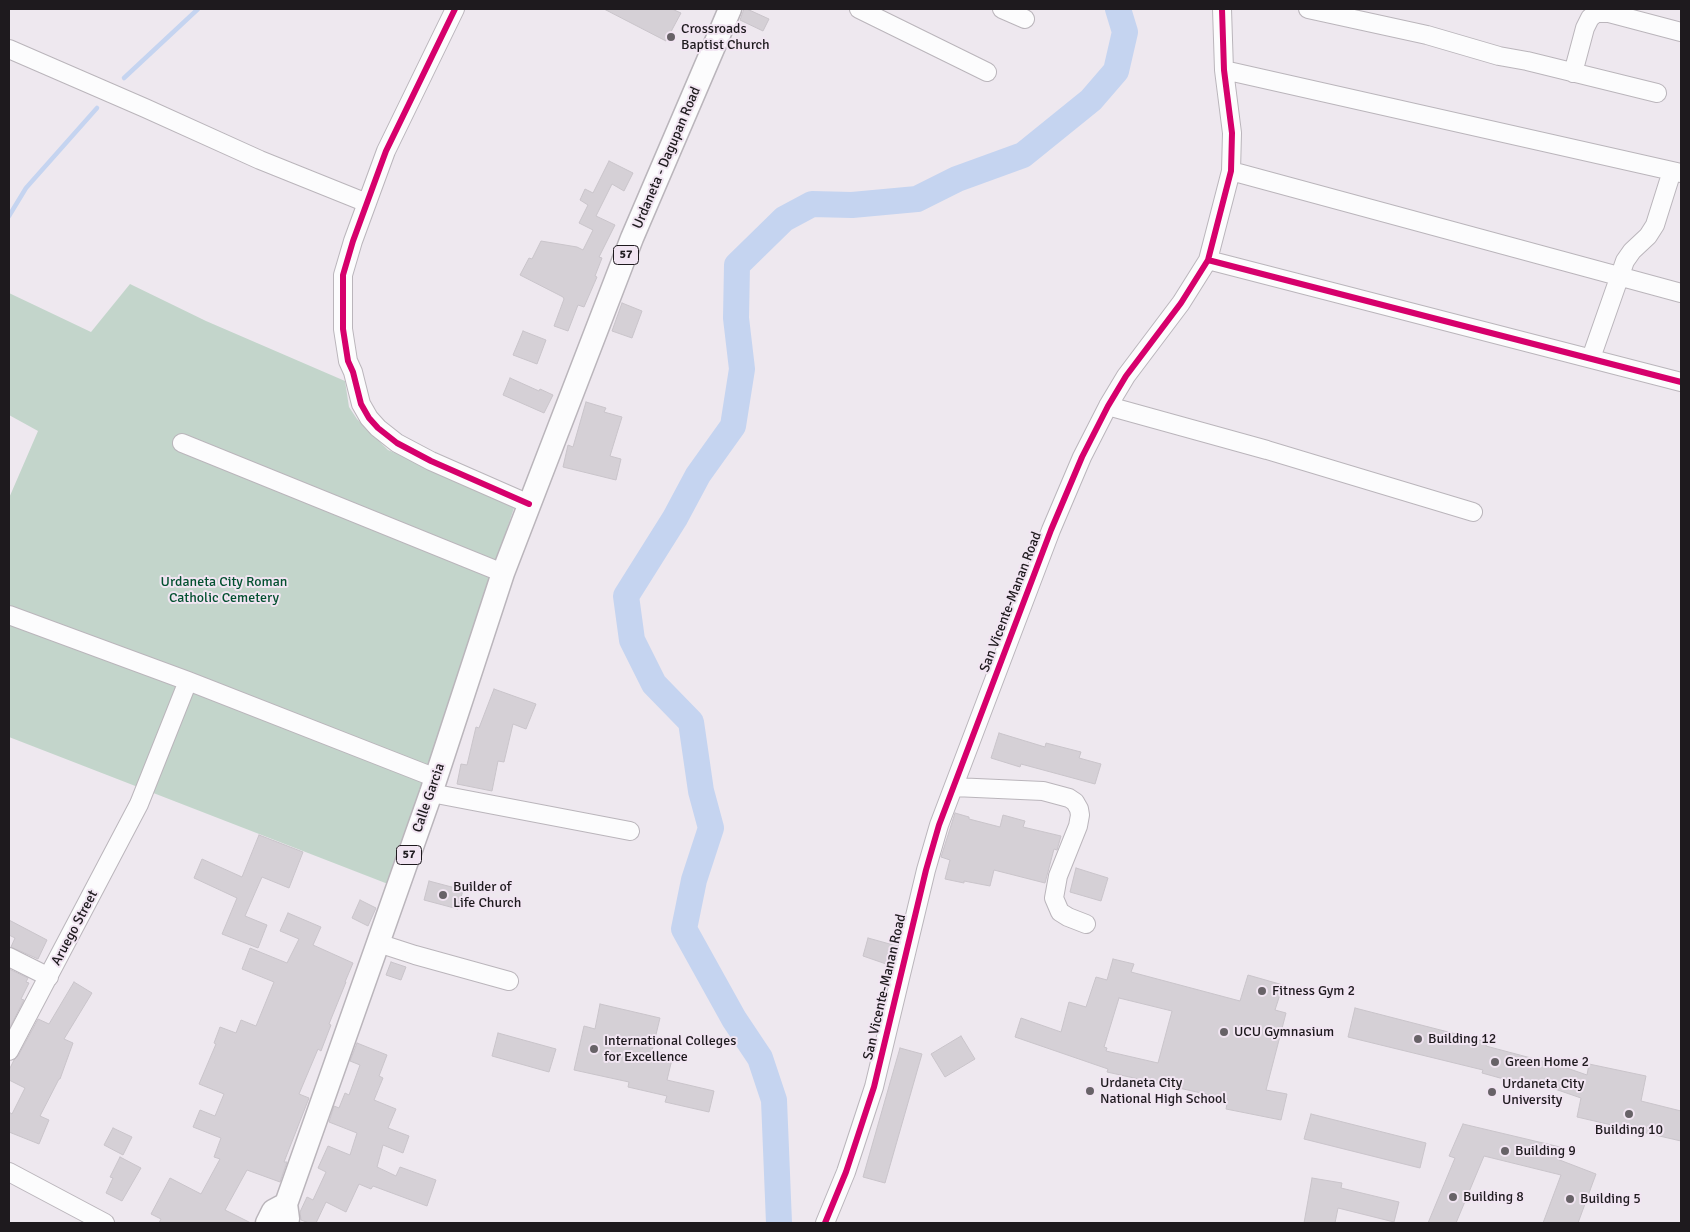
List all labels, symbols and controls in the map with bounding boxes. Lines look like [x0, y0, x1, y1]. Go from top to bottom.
place label: Crossroads Baptist Church [681, 21, 770, 54]
marker: Crossroads Baptist Church [665, 31, 677, 43]
street label: Urdaneta - Dagupan Road [629, 84, 705, 232]
road number: 57 [614, 246, 638, 264]
street label: San Vicente-Manan Road [976, 529, 1046, 675]
park label: Urdaneta City Roman Catholic Cemetery [161, 574, 287, 606]
street label: Calle Garcia [409, 761, 449, 835]
road number: 57 [396, 846, 422, 864]
place label: Builder of Life Church [453, 879, 521, 912]
street label: Aruego Street [48, 888, 102, 968]
marker: Builder of Life Church [437, 889, 449, 901]
street label: San Vicente-Manan Road [860, 912, 910, 1062]
place label: Fitness Gym 2 [1272, 983, 1355, 999]
marker: Fitness Gym 2 [1256, 985, 1268, 997]
place label: UCU Gymnasium [1234, 1024, 1334, 1040]
marker: UCU Gymnasium [1218, 1026, 1230, 1038]
place label: Building 12 [1428, 1031, 1496, 1047]
place label: International Colleges for Excellence [604, 1033, 736, 1066]
marker: Building 12 [1412, 1033, 1424, 1045]
marker: International Colleges for Excellence [588, 1043, 600, 1055]
place label: Green Home 2 [1505, 1054, 1589, 1070]
marker: Green Home 2 [1489, 1056, 1501, 1068]
place label: Urdaneta City National High School [1100, 1075, 1226, 1108]
place label: Urdaneta City University [1502, 1076, 1584, 1108]
marker: Urdaneta City National High School [1084, 1085, 1096, 1097]
marker: Urdaneta City University [1486, 1086, 1498, 1098]
marker: Building 10 [1623, 1108, 1635, 1120]
place label: Building 10 [1595, 1122, 1663, 1138]
place label: Building 9 [1515, 1143, 1576, 1159]
marker: Building 9 [1499, 1145, 1511, 1157]
place label: Building 8 [1463, 1189, 1524, 1205]
marker: Building 8 [1447, 1191, 1459, 1203]
place label: Building 5 [1580, 1191, 1641, 1207]
marker: Building 5 [1564, 1193, 1576, 1205]

